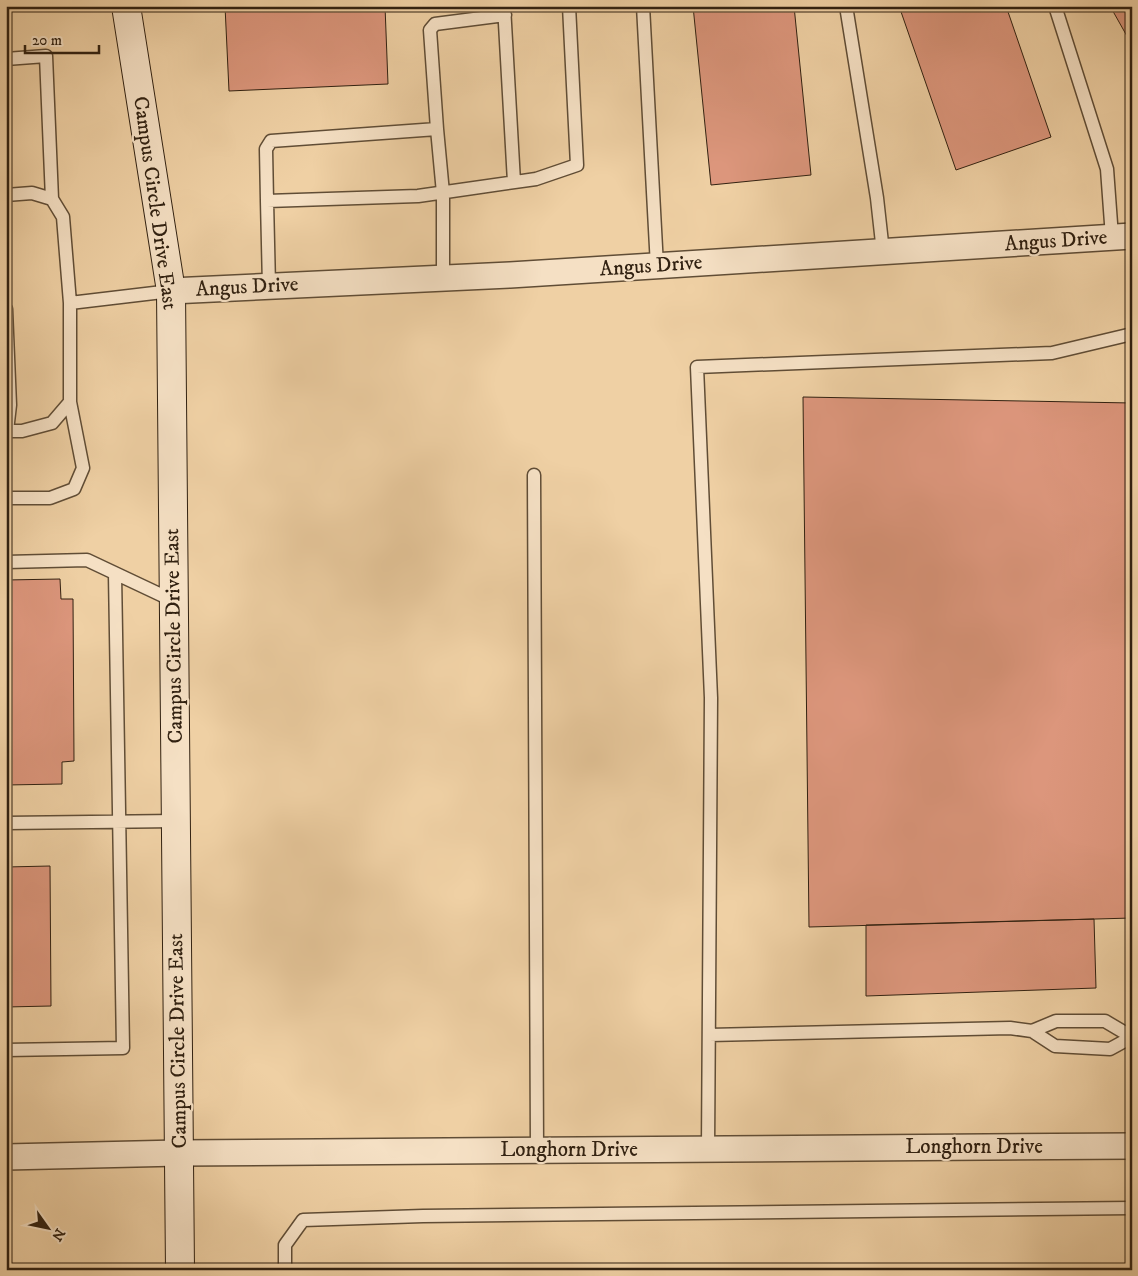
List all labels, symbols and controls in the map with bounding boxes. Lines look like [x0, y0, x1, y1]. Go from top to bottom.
scale bar [25, 22, 99, 54]
text: 20 m [32, 31, 62, 50]
street label: Campus Circle Drive East [127, 95, 183, 312]
street label: Angus Drive [1004, 224, 1109, 258]
street label: Angus Drive [599, 249, 704, 283]
street label: Angus Drive [195, 271, 299, 303]
street label: Campus Circle Drive East [159, 528, 189, 744]
street label: Campus Circle Drive East [163, 933, 193, 1149]
street label: Longhorn Drive [905, 1134, 1043, 1160]
street label: Longhorn Drive [500, 1137, 638, 1163]
north arrow [22, 1204, 72, 1254]
text: N [47, 1225, 69, 1245]

